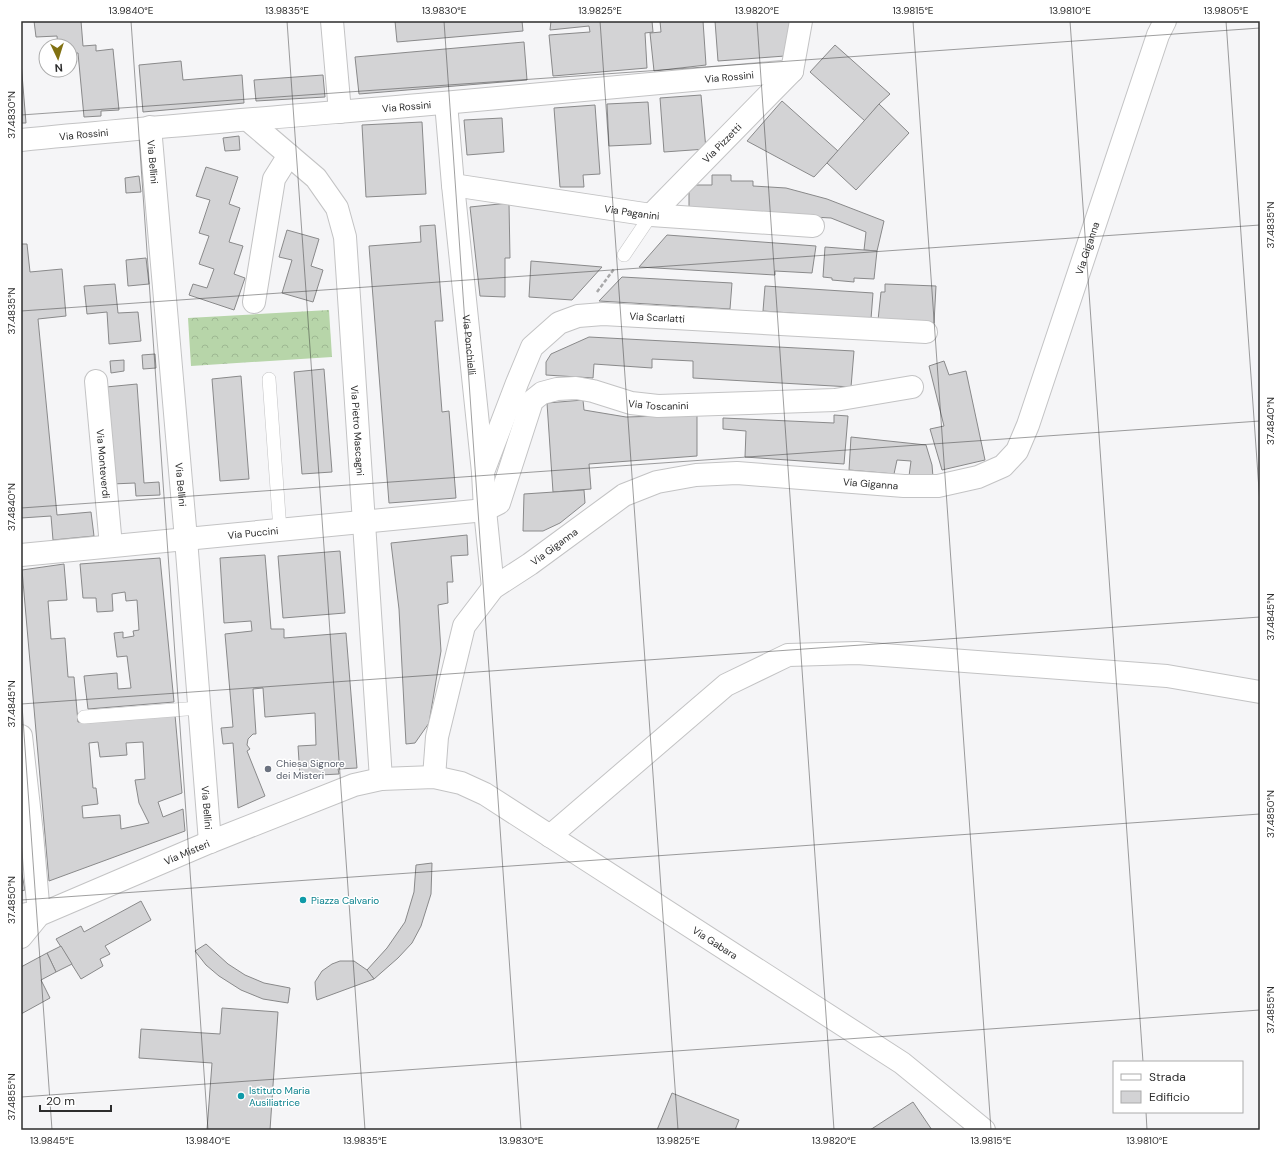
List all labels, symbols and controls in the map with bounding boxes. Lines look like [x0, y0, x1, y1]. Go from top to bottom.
text: 13.9840°E [109, 4, 154, 17]
text: 13.9835°E [265, 4, 309, 17]
text: 13.9830°E [422, 4, 467, 17]
text: 13.9825°E [578, 4, 622, 17]
text: 13.9820°E [735, 4, 780, 17]
text: 13.9815°E [893, 4, 934, 17]
text: 13.9810°E [1049, 4, 1091, 17]
text: 13.9805°E [1204, 4, 1249, 17]
north arrow [38, 38, 78, 78]
text: N [54, 61, 63, 75]
street label: Via Rossini [704, 68, 754, 85]
text: 37.4830°N [5, 91, 18, 139]
street label: Via Rossini [381, 98, 432, 115]
street label: Via Pizzetti [699, 120, 744, 165]
street label: Via Rossini [58, 125, 109, 143]
street label: Via Bellini [145, 139, 161, 184]
text: 37.4835°N [1264, 201, 1277, 248]
street label: Via Paganini [603, 202, 660, 222]
street label: Via Giganna [1072, 220, 1102, 276]
text: 37.4835°N [5, 287, 18, 334]
street label: Via Scarlatti [629, 309, 685, 325]
street label: Via Ponchielli [460, 314, 479, 376]
street label: Via Pietro Mascagni [348, 385, 367, 476]
street label: Via Toscanini [628, 396, 689, 413]
text: 37.4840°N [1264, 397, 1277, 445]
street label: Via Monteverdi [94, 428, 113, 499]
street label: Via Bellini [173, 462, 190, 507]
street label: Via Giganna [843, 475, 899, 492]
text: 37.4840°N [5, 483, 18, 531]
street label: Via Puccini [227, 524, 279, 541]
street label: Via Giganna [528, 525, 580, 568]
text: 37.4845°N [1264, 593, 1277, 641]
text: 37.4845°N [5, 680, 18, 728]
place label: Chiesa Signore dei Misteri [276, 757, 345, 782]
marker: Chiesa Signore dei Misteri [263, 764, 273, 774]
street label: Via Bellini [199, 785, 215, 830]
text: 37.4850°N [1264, 790, 1277, 838]
street label: Via Misteri [162, 836, 212, 867]
text: 37.4850°N [5, 876, 18, 924]
place label: Piazza Calvario [311, 894, 379, 907]
marker: Piazza Calvario [298, 895, 308, 905]
street label: Via Gabara [690, 923, 740, 962]
text: 37.4855°N [1264, 986, 1277, 1034]
legend [1113, 1061, 1243, 1113]
text: Strada [1149, 1069, 1186, 1085]
text: 37.4855°N [5, 1073, 18, 1121]
place label: Istituto Maria Ausiliatrice [249, 1084, 310, 1109]
scale bar [40, 1087, 111, 1113]
text: Edificio [1149, 1089, 1190, 1105]
marker: Istituto Maria Ausiliatrice [236, 1091, 246, 1101]
text: 20 m [46, 1093, 75, 1109]
text: 13.9845°E [30, 1134, 74, 1147]
text: 13.9840°E [186, 1134, 231, 1147]
text: 13.9835°E [343, 1134, 387, 1147]
text: 13.9830°E [499, 1134, 544, 1147]
text: 13.9825°E [656, 1134, 700, 1147]
text: 13.9820°E [812, 1134, 857, 1147]
text: 13.9815°E [971, 1134, 1012, 1147]
text: 13.9810°E [1126, 1134, 1168, 1147]

